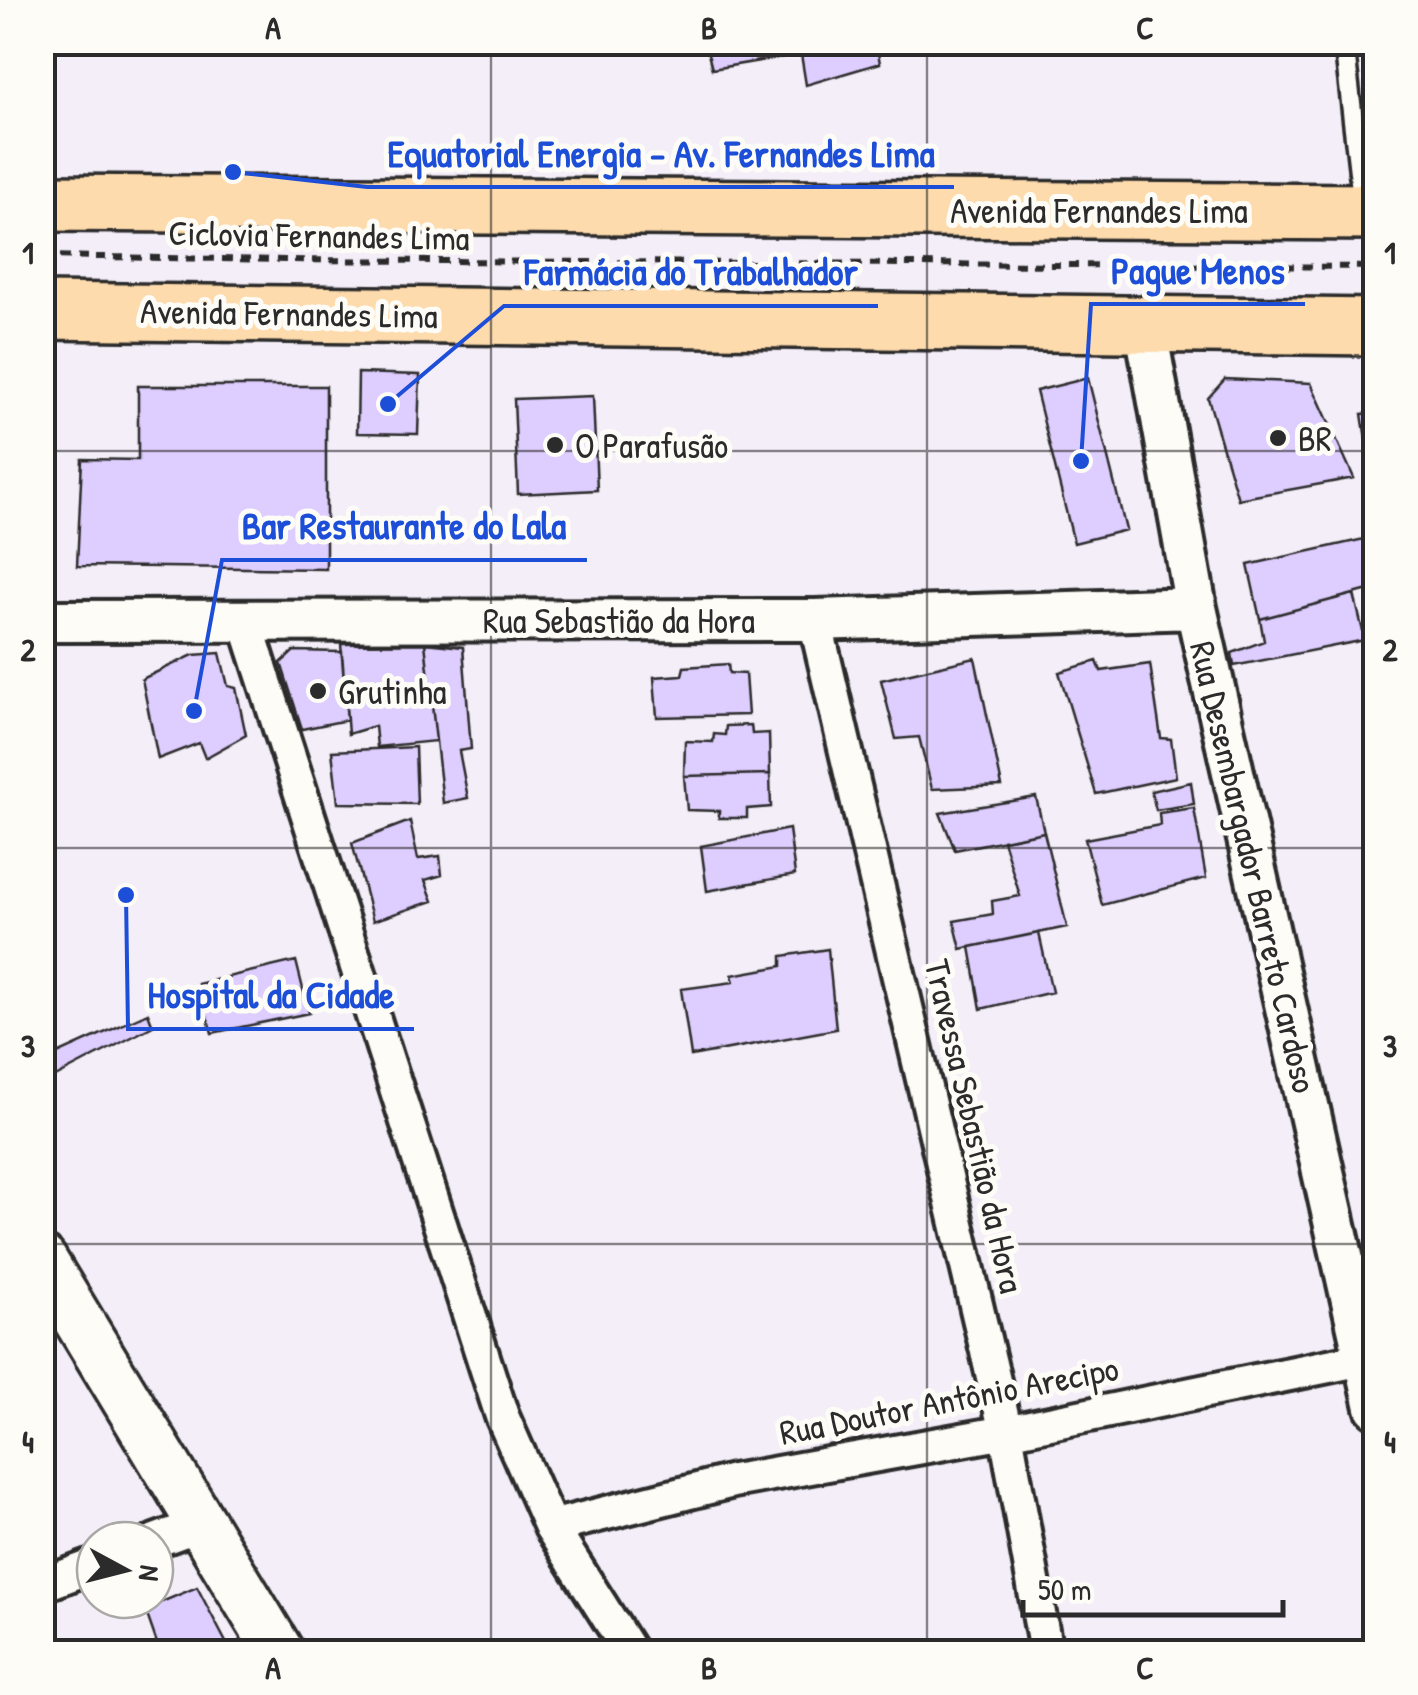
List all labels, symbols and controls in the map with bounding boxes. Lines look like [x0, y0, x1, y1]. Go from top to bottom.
text: A [265, 6, 281, 49]
text: B [701, 6, 717, 49]
text: C [1136, 6, 1154, 49]
callout: Equatorial Energia - Av. Fernandes Lima [367, 119, 954, 187]
text: Equatorial Energia - Av. Fernandes Lima [387, 127, 935, 180]
street label: Avenida Fernandes Lima [950, 187, 1248, 234]
street label: Ciclovia Fernandes Lima [168, 209, 470, 261]
text: 1 [22, 231, 34, 274]
text: 1 [1384, 231, 1396, 274]
callout: Pague Menos [1091, 236, 1305, 304]
callout: Farmácia do Trabalhador [504, 238, 878, 306]
text: Pague Menos [1111, 244, 1285, 297]
text: Farmácia do Trabalhador [523, 245, 858, 297]
street label: Avenida Fernandes Lima [140, 287, 438, 339]
place label: BR [1298, 415, 1332, 462]
place label: O Parafusão [575, 422, 728, 469]
marker: BR [1267, 427, 1289, 449]
marker: O Parafusão [544, 434, 566, 456]
callout: Bar Restaurante do Lala [222, 492, 587, 560]
text: Bar Restaurante do Lala [242, 499, 566, 551]
street label: Rua Sebastião da Hora [483, 597, 755, 644]
text: 2 [21, 628, 37, 671]
text: 2 [1383, 628, 1399, 671]
street label: Rua Desembargador Barreto Cardoso [1179, 637, 1329, 1097]
place label: Grutinha [338, 668, 447, 715]
marker: Grutinha [307, 680, 329, 702]
street label: Travessa Sebastião da Hora [914, 955, 1036, 1298]
callout: Hospital da Cidade [128, 961, 414, 1029]
text: Hospital da Cidade [148, 968, 394, 1021]
text: 3 [21, 1024, 35, 1067]
text: 3 [1383, 1024, 1397, 1067]
street label: Rua Doutor Antônio Arecipo [776, 1344, 1122, 1456]
text: 4 [22, 1420, 34, 1463]
text: 4 [1384, 1420, 1396, 1463]
north arrow [75, 1520, 175, 1620]
scale bar [1023, 1555, 1283, 1617]
text: N [130, 1563, 170, 1583]
text: 50 m [1038, 1569, 1091, 1609]
text: A [265, 1646, 281, 1689]
text: B [701, 1646, 717, 1689]
text: C [1136, 1646, 1154, 1689]

